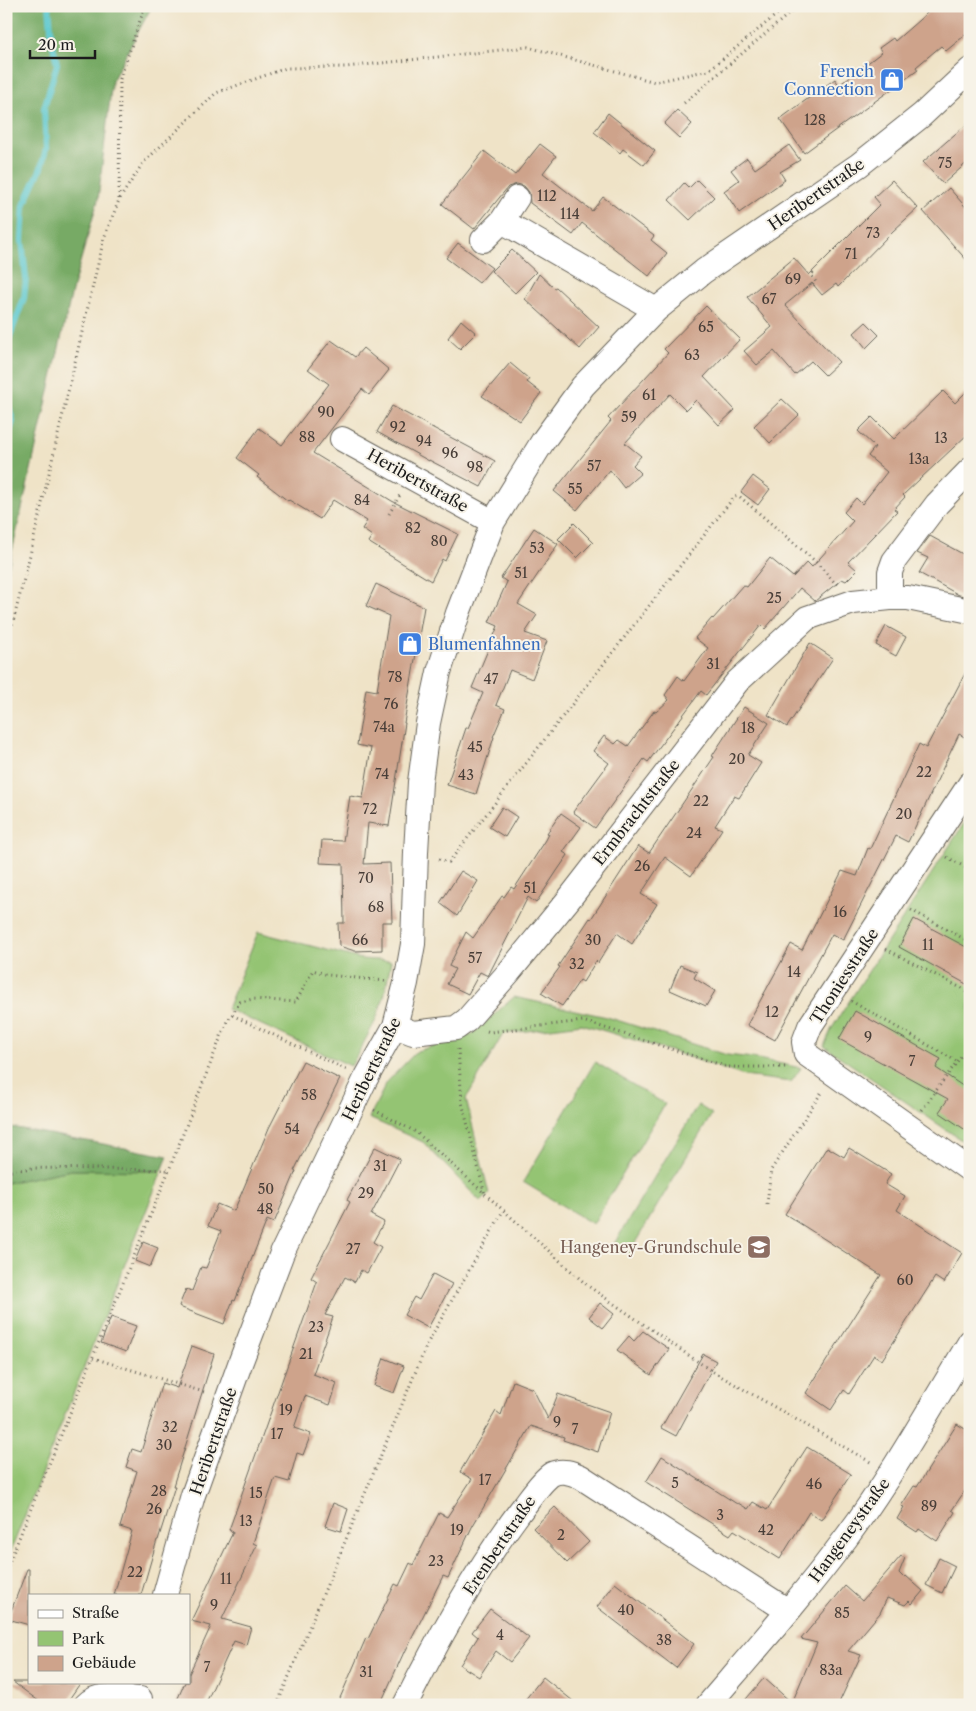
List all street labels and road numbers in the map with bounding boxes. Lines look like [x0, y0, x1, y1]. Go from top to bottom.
street label: Heribertstraße [764, 153, 868, 234]
street label: Heribertstraße [364, 444, 472, 516]
street label: Ermbrachtstraße [588, 755, 684, 869]
street label: Thoniesstraße [806, 924, 882, 1028]
street label: Heribertstraße [337, 1014, 405, 1124]
street label: Heribertstraße [185, 1384, 241, 1498]
street label: Hangeneystraße [804, 1474, 894, 1586]
street label: Erenbertstraße [458, 1492, 540, 1598]

